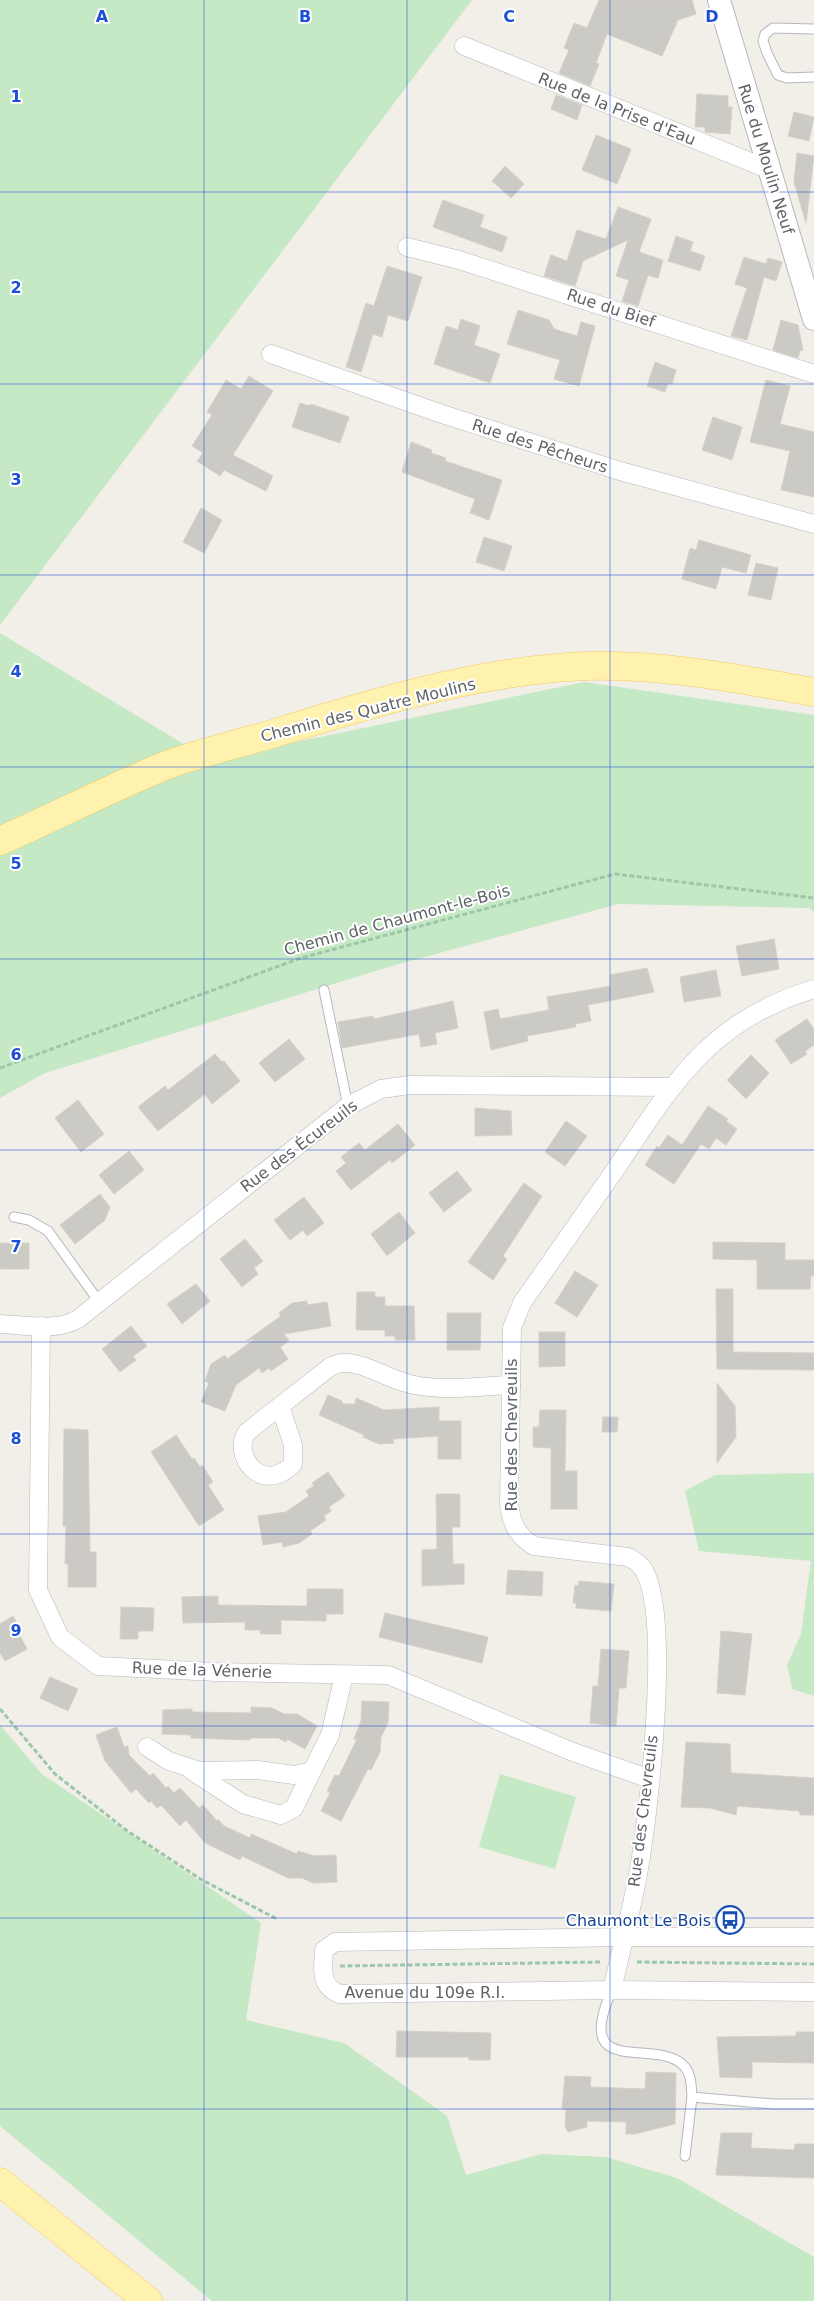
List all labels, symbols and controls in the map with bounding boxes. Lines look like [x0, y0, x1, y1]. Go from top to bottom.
text: A [96, 7, 109, 26]
text: B [299, 7, 311, 26]
text: C [503, 7, 515, 26]
text: D [705, 7, 719, 26]
street label: Rue de la Prise d'Eau [535, 69, 699, 149]
street label: Rue du Moulin Neuf [734, 81, 798, 237]
text: 1 [10, 87, 22, 106]
text: 2 [10, 278, 22, 297]
street label: Rue du Bief [564, 285, 658, 331]
street label: Rue des Pêcheurs [470, 415, 610, 477]
text: 3 [10, 470, 22, 489]
text: 4 [10, 662, 22, 681]
street label: Chemin des Quatre Moulins [259, 674, 477, 746]
text: 5 [10, 854, 22, 873]
street label: Chemin de Chaumont-le-Bois [282, 881, 512, 959]
text: 6 [10, 1045, 22, 1064]
street label: Rue des Écureuils [237, 1096, 361, 1196]
text: 7 [10, 1237, 22, 1256]
street label: Rue des Chevreuils [502, 1359, 521, 1511]
text: 8 [10, 1429, 22, 1448]
text: 9 [10, 1621, 22, 1640]
street label: Rue de la Vénerie [132, 1658, 272, 1682]
street label: Rue des Chevreuils [624, 1734, 662, 1888]
bus stop icon: Chaumont Le Bois [715, 1905, 745, 1935]
place label: Chaumont Le Bois [566, 1911, 711, 1930]
street label: Avenue du 109e R.I. [345, 1983, 505, 2002]

